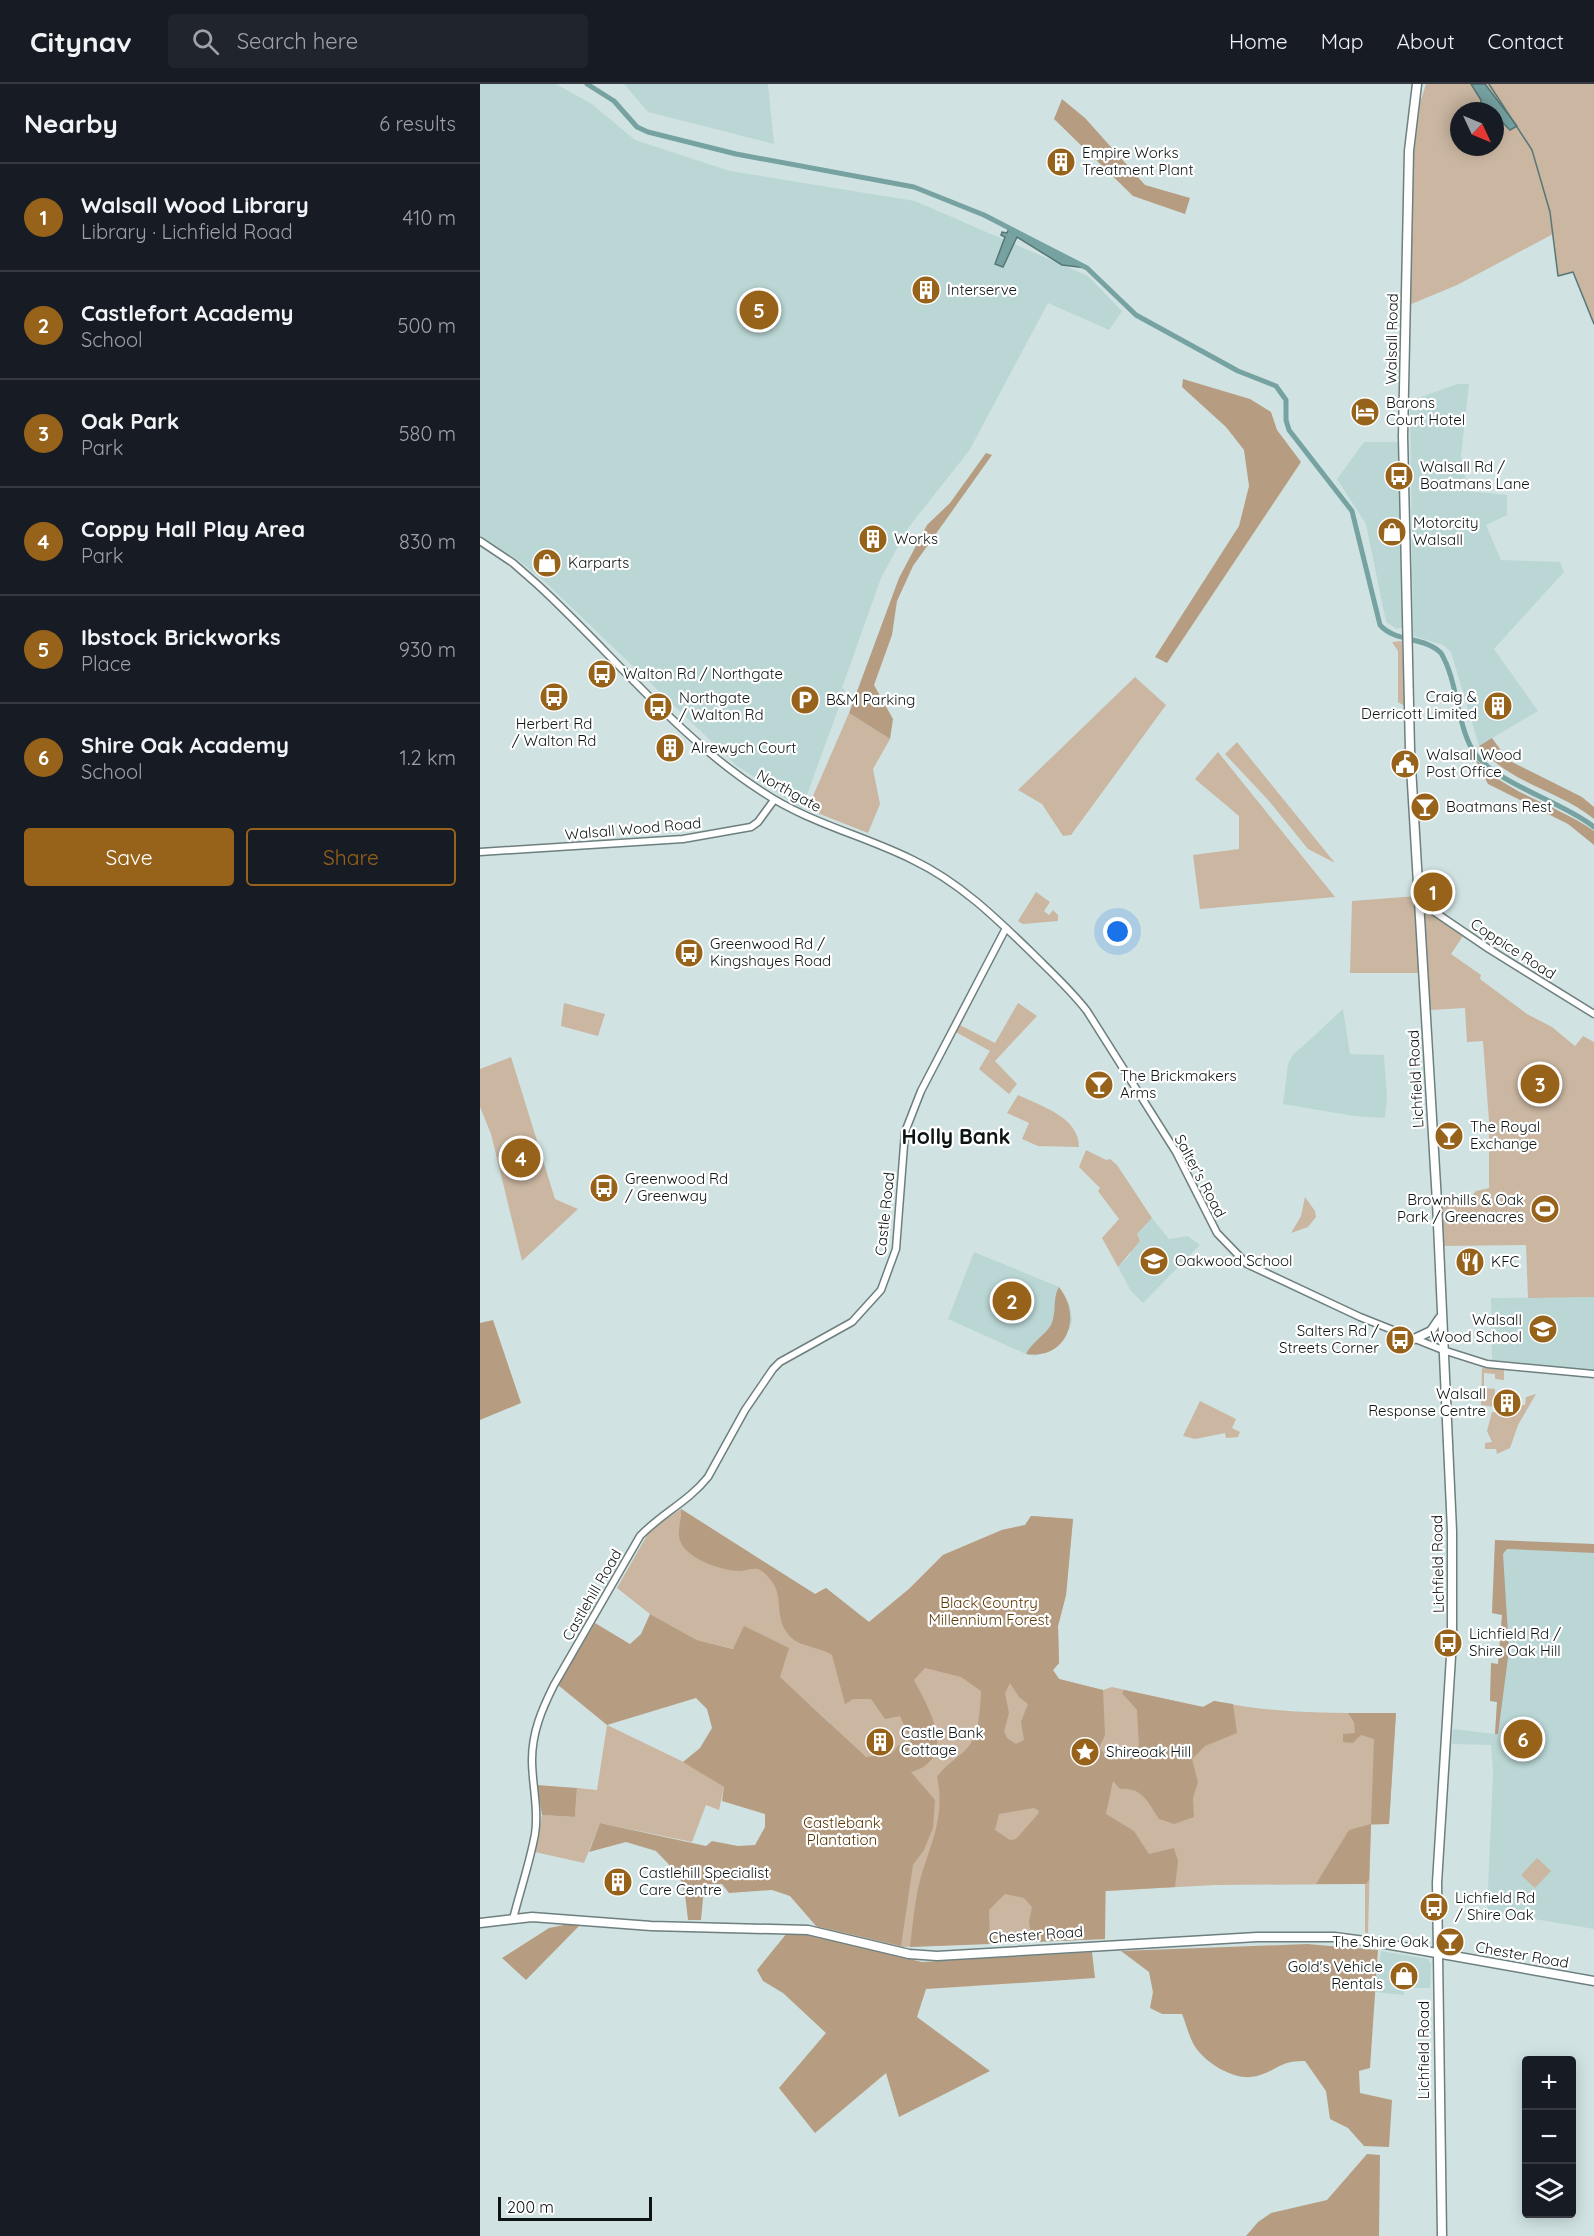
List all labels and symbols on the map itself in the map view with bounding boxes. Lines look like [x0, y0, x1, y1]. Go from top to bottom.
north arrow [1450, 102, 1504, 156]
place label: Empire Works Treatment Plant [1082, 143, 1194, 179]
building icon: Empire Works Treatment Plant [1045, 146, 1077, 178]
building icon: Interserve [910, 274, 942, 306]
place label: Interserve [947, 280, 1017, 299]
pin: 5 [740, 288, 778, 332]
street label: Walsall Road [1381, 293, 1402, 385]
place label: Barons Court Hotel [1386, 393, 1465, 429]
hotel icon: Barons Court Hotel [1349, 396, 1381, 428]
place label: Walsall Rd / Boatmans Lane [1420, 457, 1530, 493]
bus stop icon: Walsall Rd / Boatmans Lane [1383, 460, 1415, 492]
place label: Motorcity Walsall [1413, 513, 1479, 549]
shop icon: Motorcity Walsall [1376, 516, 1408, 548]
building icon: Works [857, 523, 889, 555]
place label: Works [894, 529, 938, 548]
shop icon: Karparts [531, 547, 563, 579]
place label: Karparts [568, 553, 629, 572]
bus stop icon: Walton Rd / Northgate [586, 658, 618, 690]
place label: Walton Rd / Northgate [623, 664, 783, 683]
bus stop icon: Herbert Rd / Walton Rd [538, 681, 570, 713]
parking icon: B&M Parking [789, 684, 821, 716]
place label: Craig & Derricott Limited [1361, 687, 1477, 723]
place label: Northgate / Walton Rd [679, 688, 764, 724]
place label: B&M Parking [826, 690, 915, 709]
building icon: Craig & Derricott Limited [1482, 690, 1514, 722]
bus stop icon: Northgate / Walton Rd [642, 691, 674, 723]
place label: Herbert Rd / Walton Rd [512, 714, 596, 750]
building icon: Alrewych Court [654, 732, 686, 764]
place label: Alrewych Court [691, 738, 796, 757]
place label: Walsall Wood Post Office [1426, 745, 1522, 781]
public building icon: Walsall Wood Post Office [1389, 748, 1421, 780]
street label: Northgate [753, 765, 825, 816]
bar icon: Boatmans Rest [1409, 791, 1441, 823]
place label: Boatmans Rest [1446, 797, 1552, 816]
street label: Walsall Wood Road [564, 813, 702, 844]
pin: 1 [1414, 870, 1452, 914]
street label: Coppice Road [1467, 914, 1559, 983]
your location [1103, 917, 1132, 946]
place label: Greenwood Rd / Kingshayes Road [710, 934, 831, 970]
bus stop icon: Greenwood Rd / Kingshayes Road [673, 937, 705, 969]
street label: Lichfield Road [1403, 1029, 1428, 1129]
pin: 3 [1520, 1062, 1560, 1106]
place label: The Brickmakers Arms [1120, 1066, 1236, 1102]
bar icon: The Brickmakers Arms [1083, 1069, 1115, 1101]
place label: The Royal Exchange [1470, 1117, 1540, 1153]
bar icon: The Royal Exchange [1433, 1120, 1465, 1152]
district label: Holly Bank [902, 1123, 1010, 1149]
street label: Salter's Road [1171, 1131, 1230, 1221]
pin: 4 [502, 1136, 540, 1180]
place label: Greenwood Rd / Greenway [625, 1169, 728, 1205]
street label: Castle Road [871, 1171, 898, 1257]
bus stop icon: Greenwood Rd / Greenway [588, 1172, 620, 1204]
place label: Brownhills & Oak Park / Greenacres [1397, 1190, 1524, 1226]
sports icon: Brownhills & Oak Park / Greenacres [1529, 1193, 1561, 1225]
school or university icon: Oakwood School [1138, 1245, 1170, 1277]
restaurant icon: KFC [1454, 1246, 1486, 1278]
place label: Oakwood School [1175, 1251, 1292, 1270]
place label: KFC [1491, 1252, 1519, 1271]
pin: 2 [992, 1278, 1032, 1324]
place label: Walsall Wood School [1430, 1310, 1522, 1346]
school or university icon: Walsall Wood School [1527, 1313, 1559, 1345]
place label: Salters Rd / Streets Corner [1279, 1321, 1379, 1357]
bus stop icon: Salters Rd / Streets Corner [1384, 1324, 1416, 1356]
place label: Walsall Response Centre [1368, 1384, 1486, 1420]
building icon: Walsall Response Centre [1491, 1387, 1523, 1419]
street label: Lichfield Road [1427, 1515, 1448, 1613]
street label: Castlehill Road [558, 1546, 625, 1644]
park label: Black Country Millennium Forest [928, 1593, 1050, 1629]
place label: Lichfield Rd / Shire Oak Hill [1469, 1624, 1561, 1660]
bus stop icon: Lichfield Rd / Shire Oak Hill [1432, 1627, 1464, 1659]
pin: 6 [1504, 1716, 1542, 1762]
place label: Castle Bank Cottage [901, 1723, 983, 1759]
building icon: Castle Bank Cottage [864, 1726, 896, 1758]
place icon: Shireoak Hill [1069, 1736, 1101, 1768]
place label: Shireoak Hill [1106, 1742, 1191, 1761]
park label: Castlebank Plantation [803, 1813, 881, 1849]
place label: Castlehill Specialist Care Centre [639, 1863, 769, 1899]
building icon: Castlehill Specialist Care Centre [602, 1866, 634, 1898]
place label: Lichfield Rd / Shire Oak [1455, 1888, 1535, 1924]
bus stop icon: Lichfield Rd / Shire Oak [1418, 1891, 1450, 1923]
street label: Chester Road [988, 1922, 1084, 1947]
bar icon: The Shire Oak [1434, 1926, 1466, 1958]
place label: The Shire Oak [1332, 1932, 1429, 1951]
street label: Chester Road [1474, 1937, 1570, 1972]
place label: Gold's Vehicle Rentals [1288, 1957, 1383, 1993]
shop icon: Gold's Vehicle Rentals [1388, 1960, 1420, 1992]
street label: Lichfield Road [1414, 2001, 1433, 2099]
scale bar [498, 2194, 652, 2222]

